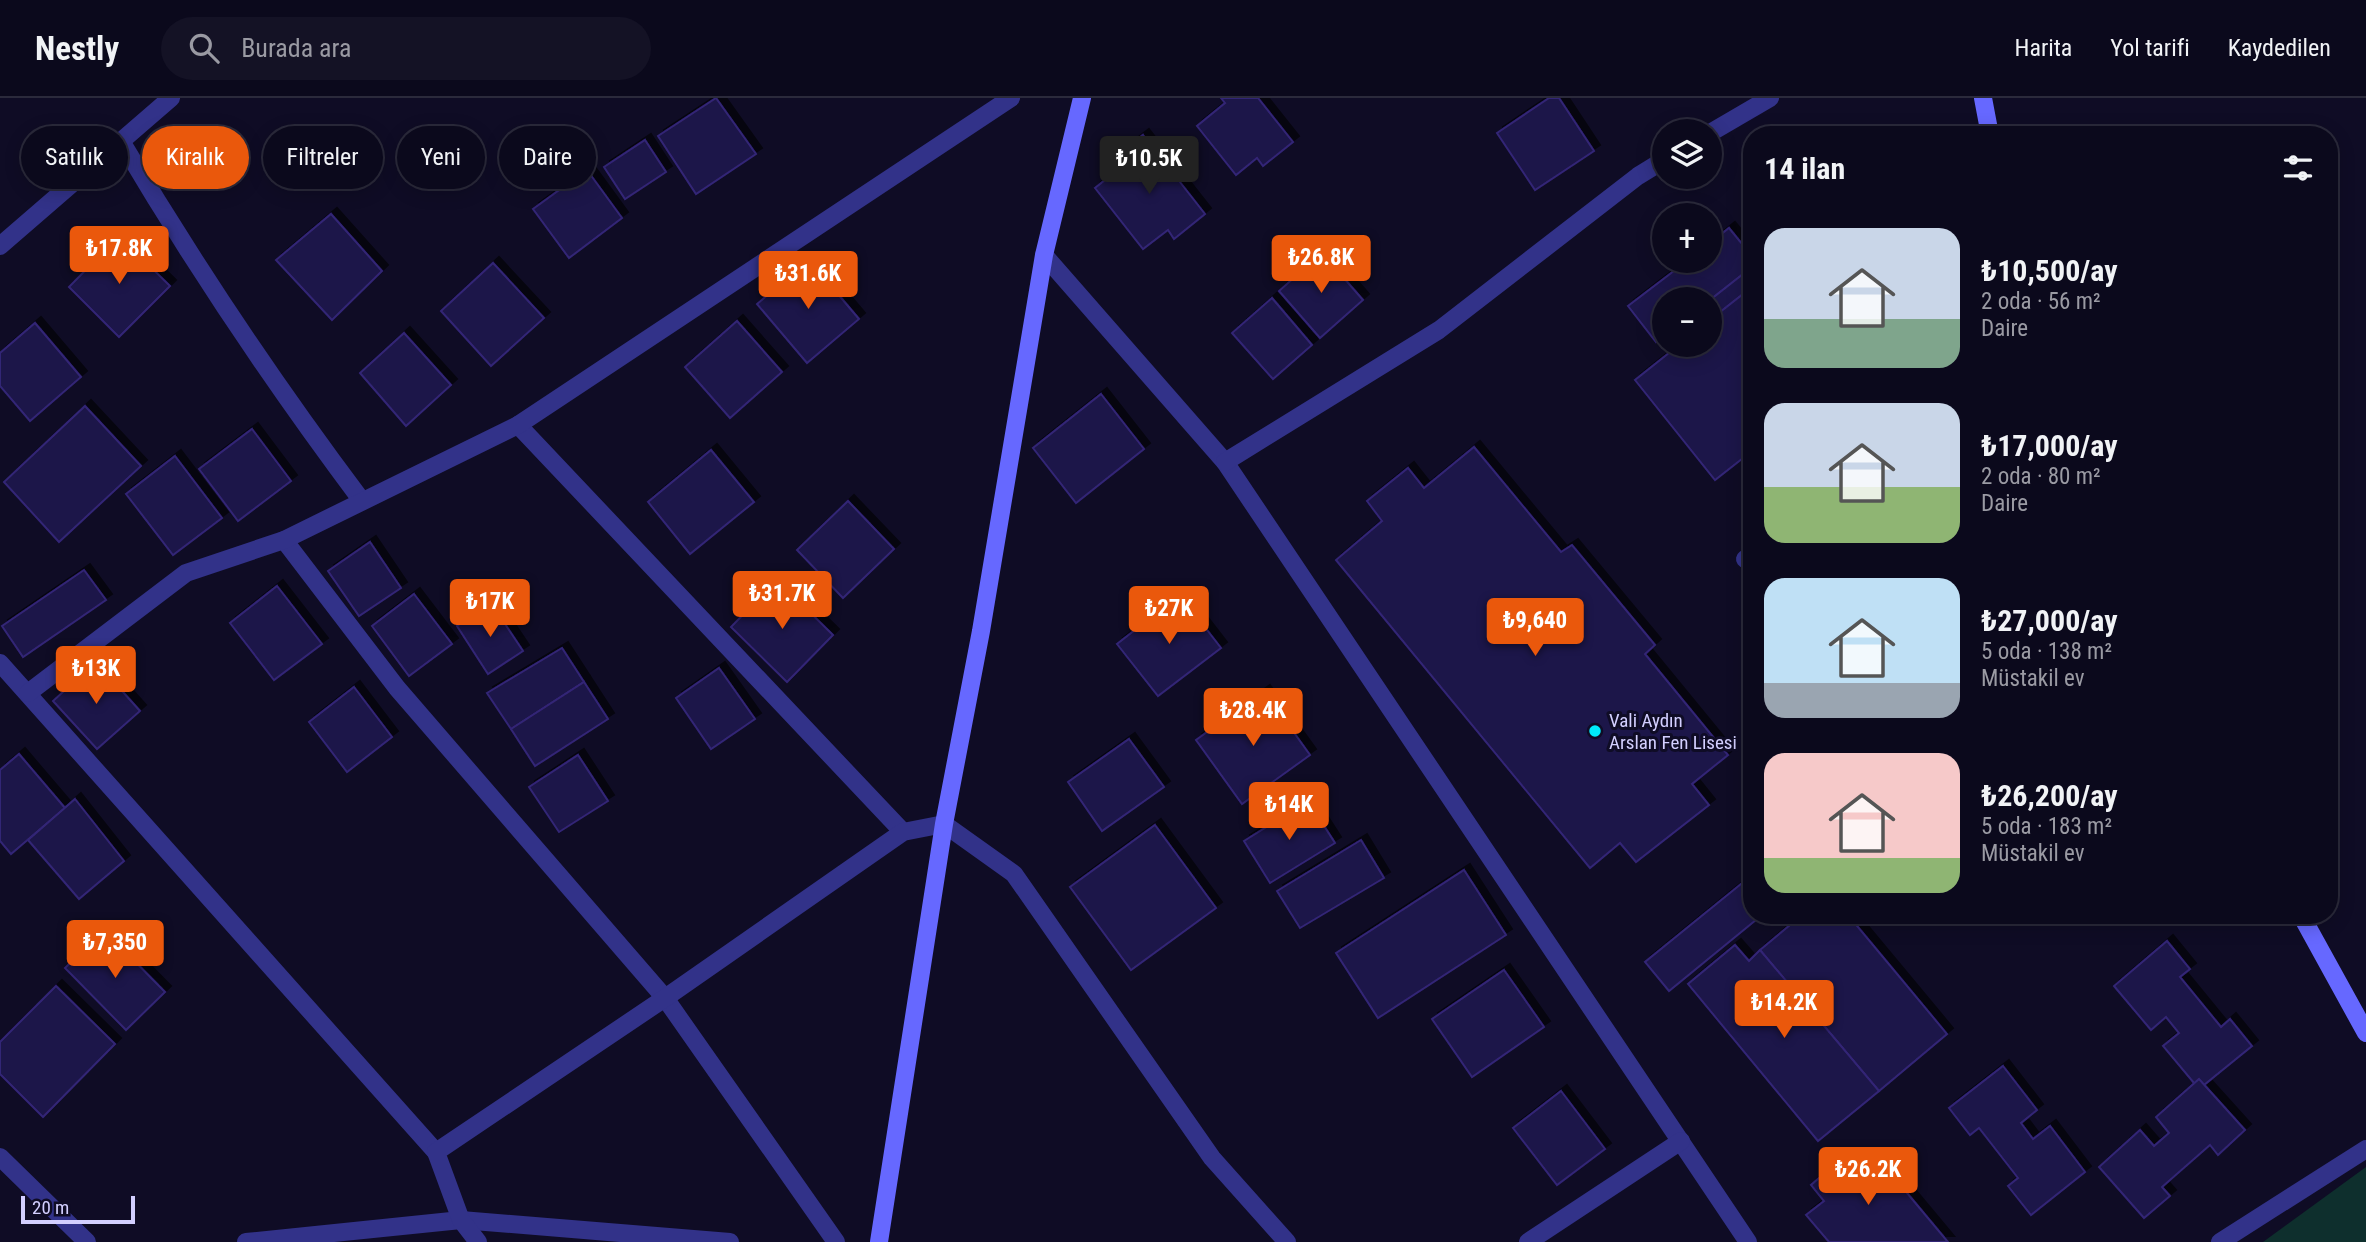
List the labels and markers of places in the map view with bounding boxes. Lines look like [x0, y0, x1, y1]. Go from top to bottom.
pin: ₺10.5K [1092, 136, 1206, 196]
pin: ₺17.8K [62, 226, 176, 286]
pin: ₺26.8K [1264, 236, 1378, 295]
pin: ₺31.6K [751, 252, 865, 311]
pin: ₺31.7K [725, 572, 839, 631]
pin: ₺17K [449, 580, 531, 639]
pin: ₺27K [1128, 587, 1210, 646]
pin: ₺9,640 [1478, 598, 1592, 658]
pin: ₺13K [55, 646, 137, 706]
pin: ₺28.4K [1196, 688, 1310, 748]
place label: Vali Aydın Arslan Fen Lisesi [1609, 709, 1737, 754]
marker: Vali Aydın Arslan Fen Lisesi [1587, 723, 1603, 739]
pin: ₺14K [1248, 782, 1330, 842]
pin: ₺7,350 [58, 920, 172, 980]
pin: ₺14.2K [1727, 981, 1841, 1040]
pin: ₺26.2K [1811, 1148, 1925, 1207]

